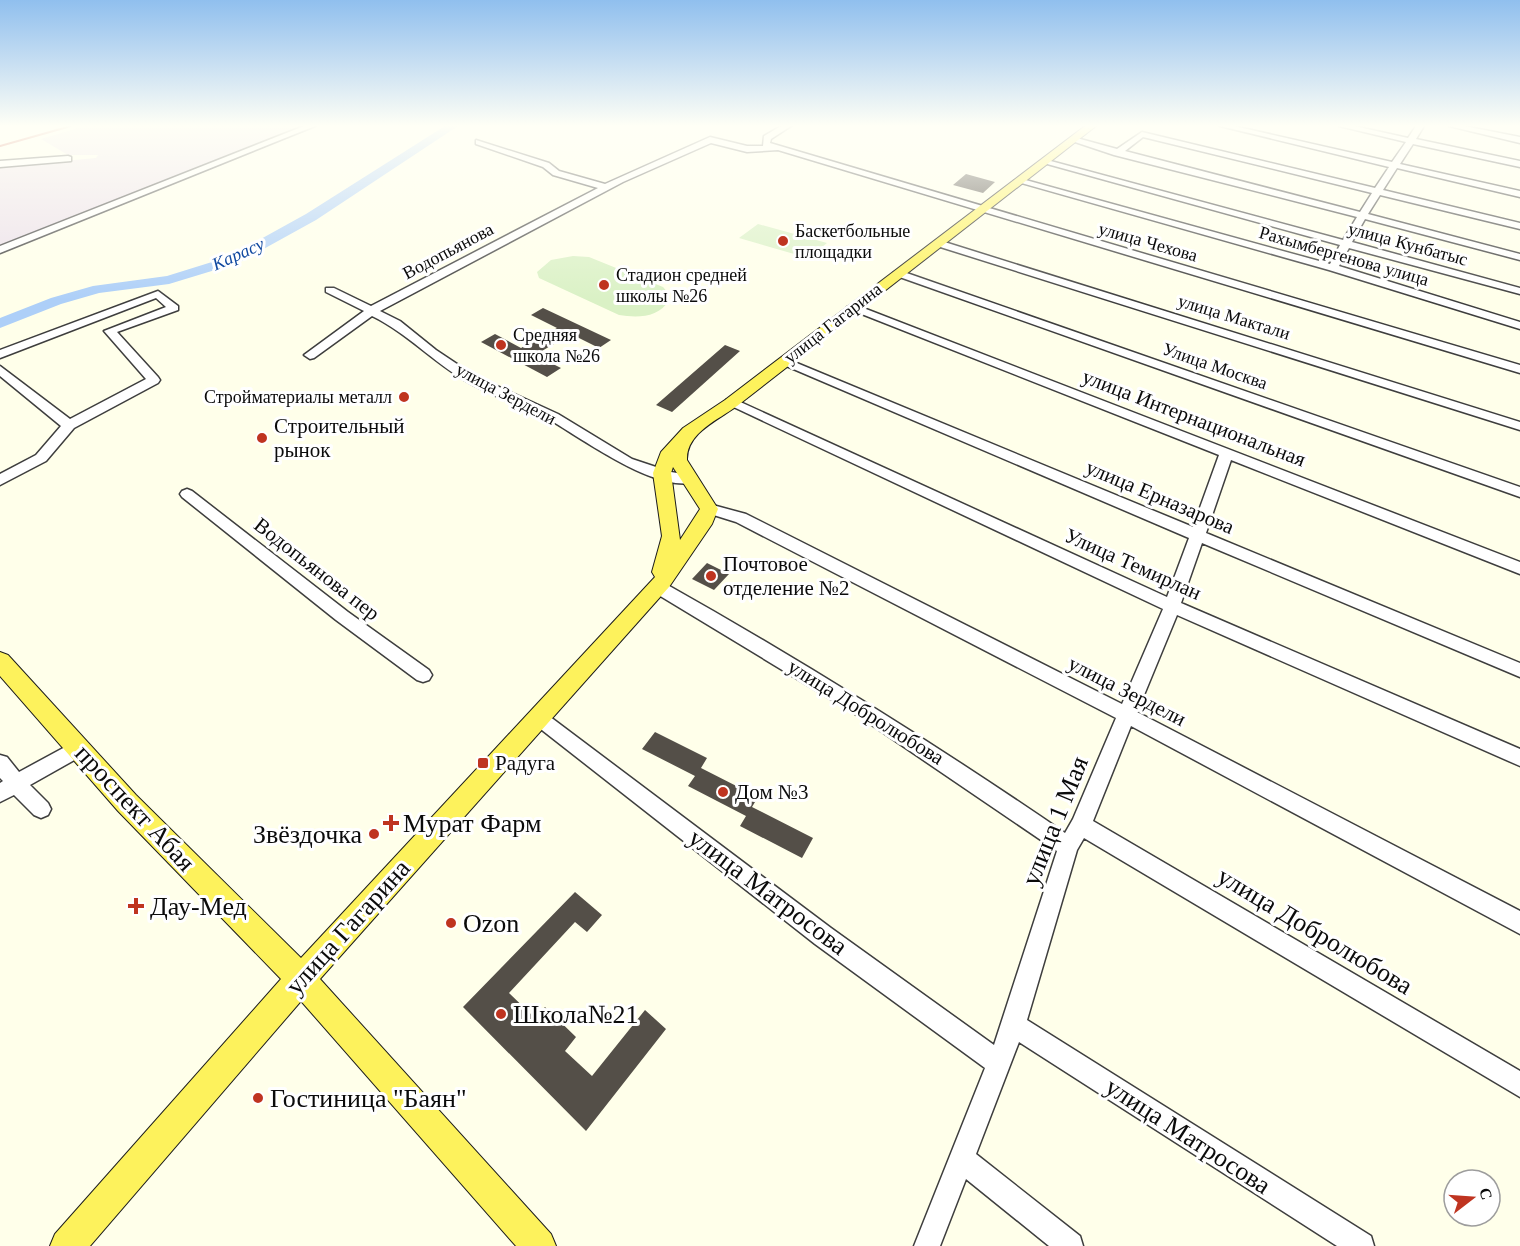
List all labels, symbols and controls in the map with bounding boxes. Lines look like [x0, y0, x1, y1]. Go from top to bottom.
street label: улица Чехова [1096, 218, 1200, 266]
street label: улица Кунбатыс [1346, 218, 1470, 270]
street label: Водопьянова [399, 219, 497, 283]
place label: Баскетбольные площадки [795, 221, 910, 262]
street label: Рахымбергенова улица [1257, 222, 1431, 290]
water label: Карасу [208, 234, 267, 275]
marker: Баскетбольные площадки [776, 234, 790, 248]
place label: Стадион средней школы №26 [616, 265, 747, 306]
marker: Стадион средней школы №26 [597, 278, 611, 292]
street label: улица Гагарина [780, 279, 886, 367]
street label: улица Мактали [1175, 290, 1293, 344]
place label: Средняя школа №26 [513, 325, 600, 366]
marker: Средняя школа №26 [494, 338, 508, 352]
street label: Улица Москва [1160, 339, 1270, 393]
street label: улица Зердели [453, 359, 560, 429]
street label: улица Интернациональная [1079, 364, 1309, 472]
place label: Стройматериалы металл [204, 387, 392, 407]
marker: Стройматериалы металл [397, 390, 411, 404]
place label: Строительный рынок [274, 414, 405, 462]
marker: Строительный рынок [255, 431, 269, 445]
street label: улица Ерназарова [1082, 455, 1238, 539]
street label: Водопьянова пер [249, 513, 385, 625]
street label: Улица Темирлан [1061, 523, 1205, 605]
place label: Почтовое отделение №2 [723, 552, 850, 600]
marker: Почтовое отделение №2 [704, 569, 718, 583]
street label: улица Зердели [1064, 651, 1190, 731]
street label: улица Добролюбова [783, 654, 949, 770]
street label: проспект Абая [69, 739, 201, 877]
place label: Радуга [495, 751, 556, 775]
street label: улица 1 Мая [1016, 752, 1094, 890]
marker: Радуга [476, 756, 490, 770]
place label: Дом №3 [735, 780, 809, 804]
marker: Дом №3 [716, 785, 730, 799]
place label: Мурат Фарм [403, 809, 541, 838]
marker: Мурат Фарм [384, 816, 398, 830]
place label: Звёздочка [253, 820, 362, 849]
street label: улица Матросова [683, 823, 853, 961]
marker: Звёздочка [367, 827, 381, 841]
street label: улица Гагарина [280, 853, 416, 1000]
street label: улица Добролюбова [1212, 861, 1418, 1001]
place label: Дау-Мед [150, 892, 247, 921]
marker: Дау-Мед [127, 897, 145, 915]
place label: Ozon [463, 909, 519, 938]
marker: Ozon [444, 916, 458, 930]
place label: Школа№21 [513, 1000, 639, 1029]
marker: Школа№21 [494, 1007, 508, 1021]
street label: улица Матросова [1100, 1072, 1276, 1200]
place label: Гостиница "Баян" [270, 1084, 467, 1113]
marker: Гостиница "Баян" [251, 1091, 265, 1105]
north arrow [1442, 1168, 1502, 1228]
text: С [1476, 1186, 1496, 1202]

